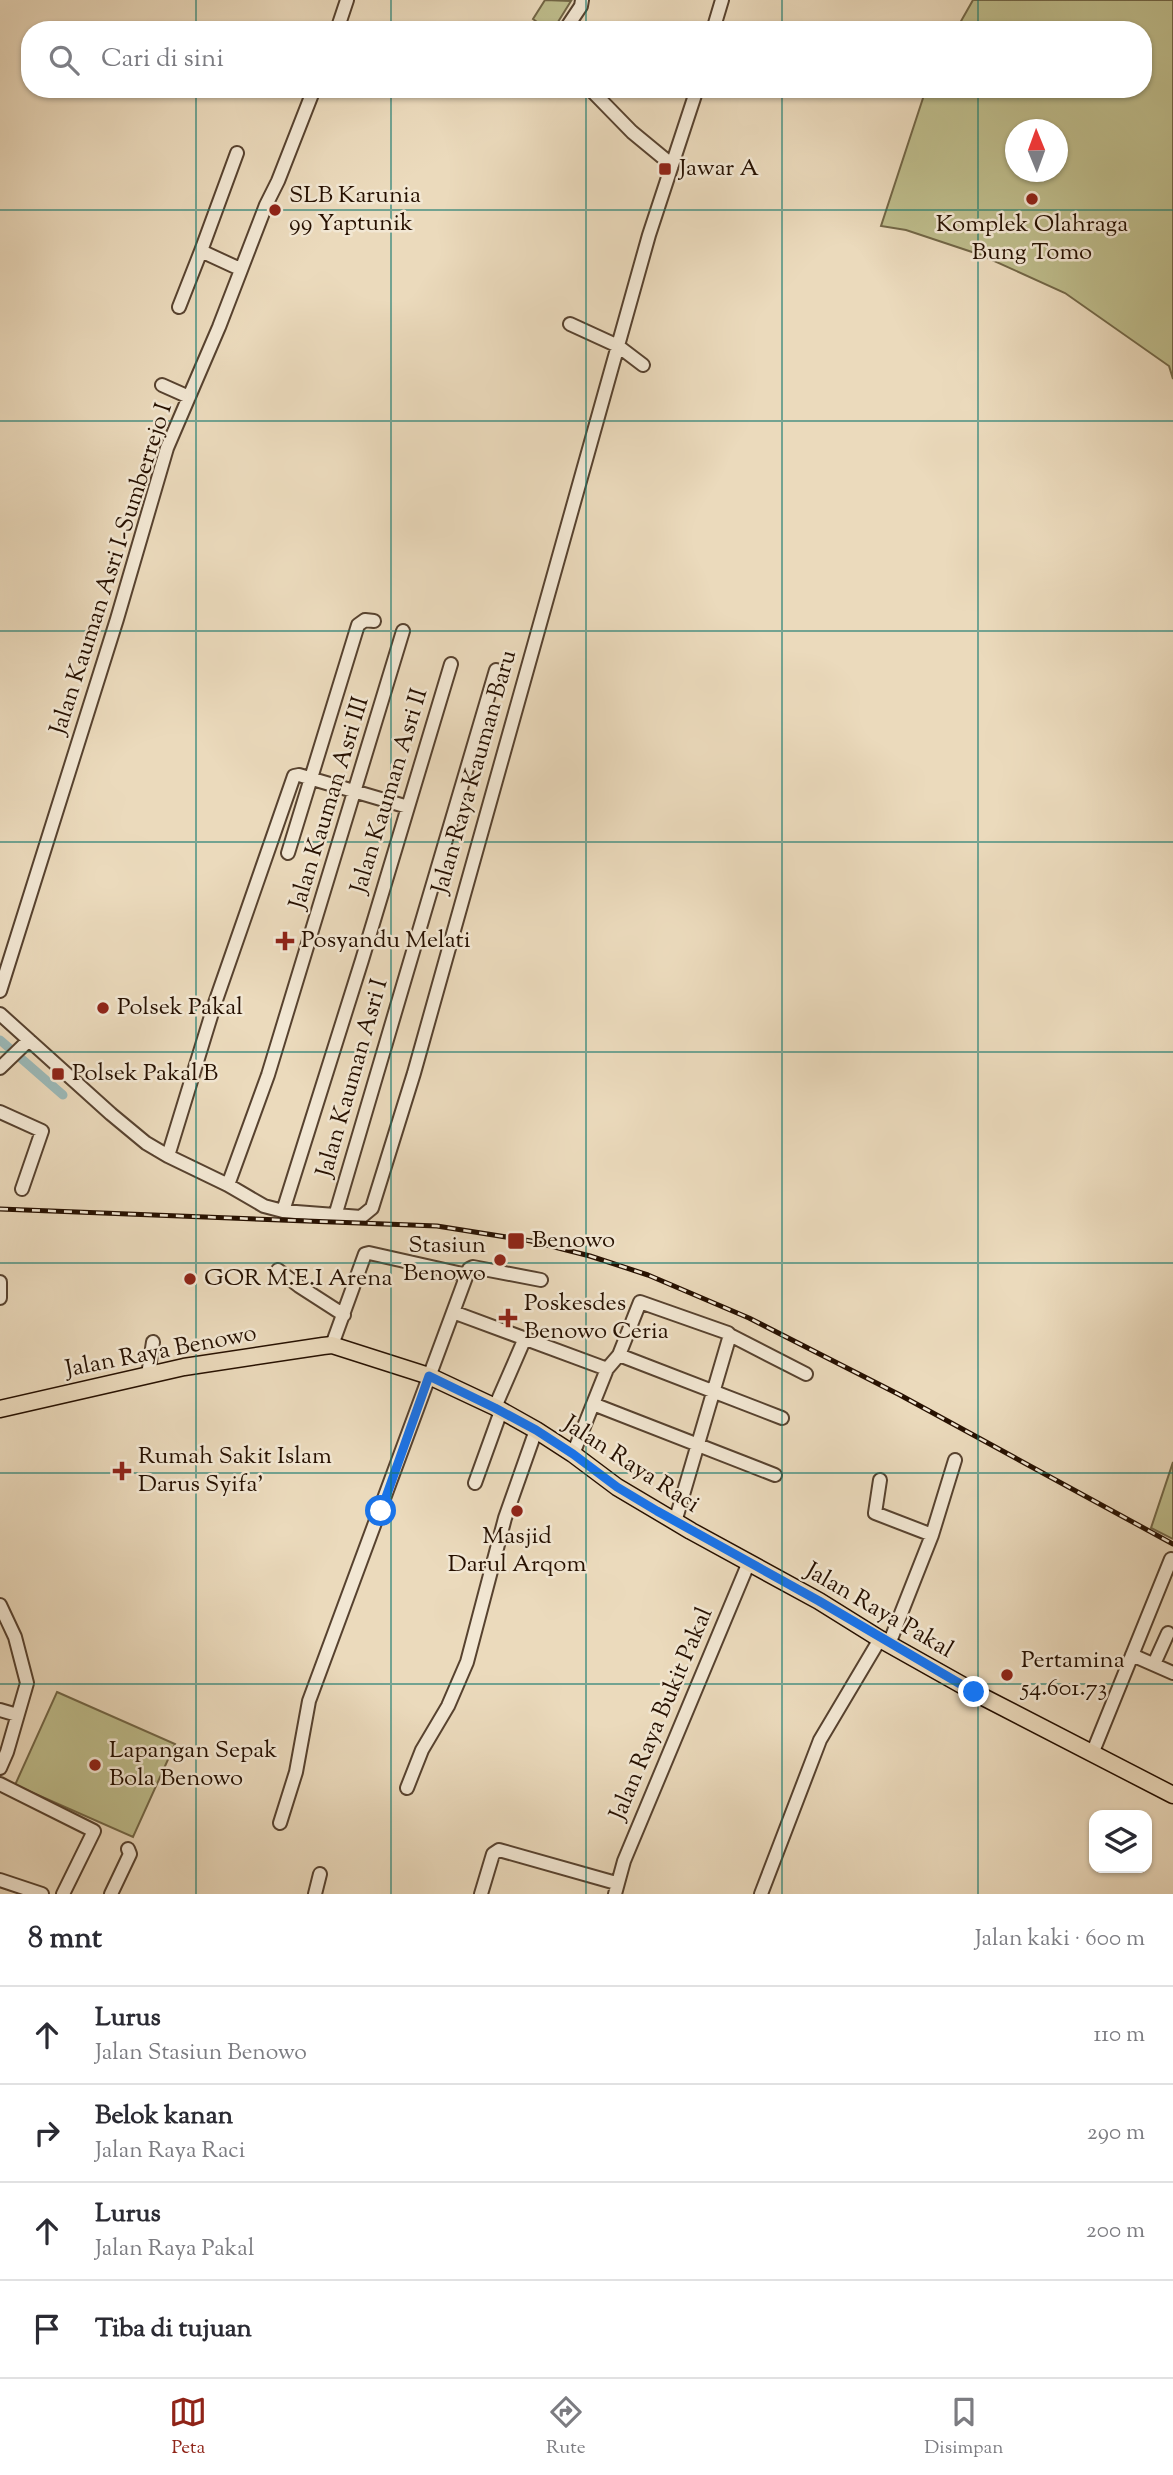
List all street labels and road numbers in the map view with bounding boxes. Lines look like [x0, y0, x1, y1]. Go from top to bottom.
street label: Jalan Kauman Asri I-Sumberrejo I [42, 399, 182, 741]
street label: Jalan Raya Kauman Baru [423, 646, 526, 900]
street label: Jalan Kauman Asri II [342, 684, 437, 900]
street label: Jalan Kauman Asri III [281, 692, 379, 915]
street label: Jalan Kauman Asri I [308, 975, 398, 1183]
street label: Jalan Raya Benowo [60, 1317, 260, 1388]
street label: Jalan Raya Raci [554, 1407, 706, 1522]
street label: Jalan Raya Pakal [797, 1554, 960, 1667]
street label: Jalan Raya Bukit Pakal [601, 1602, 722, 1828]

